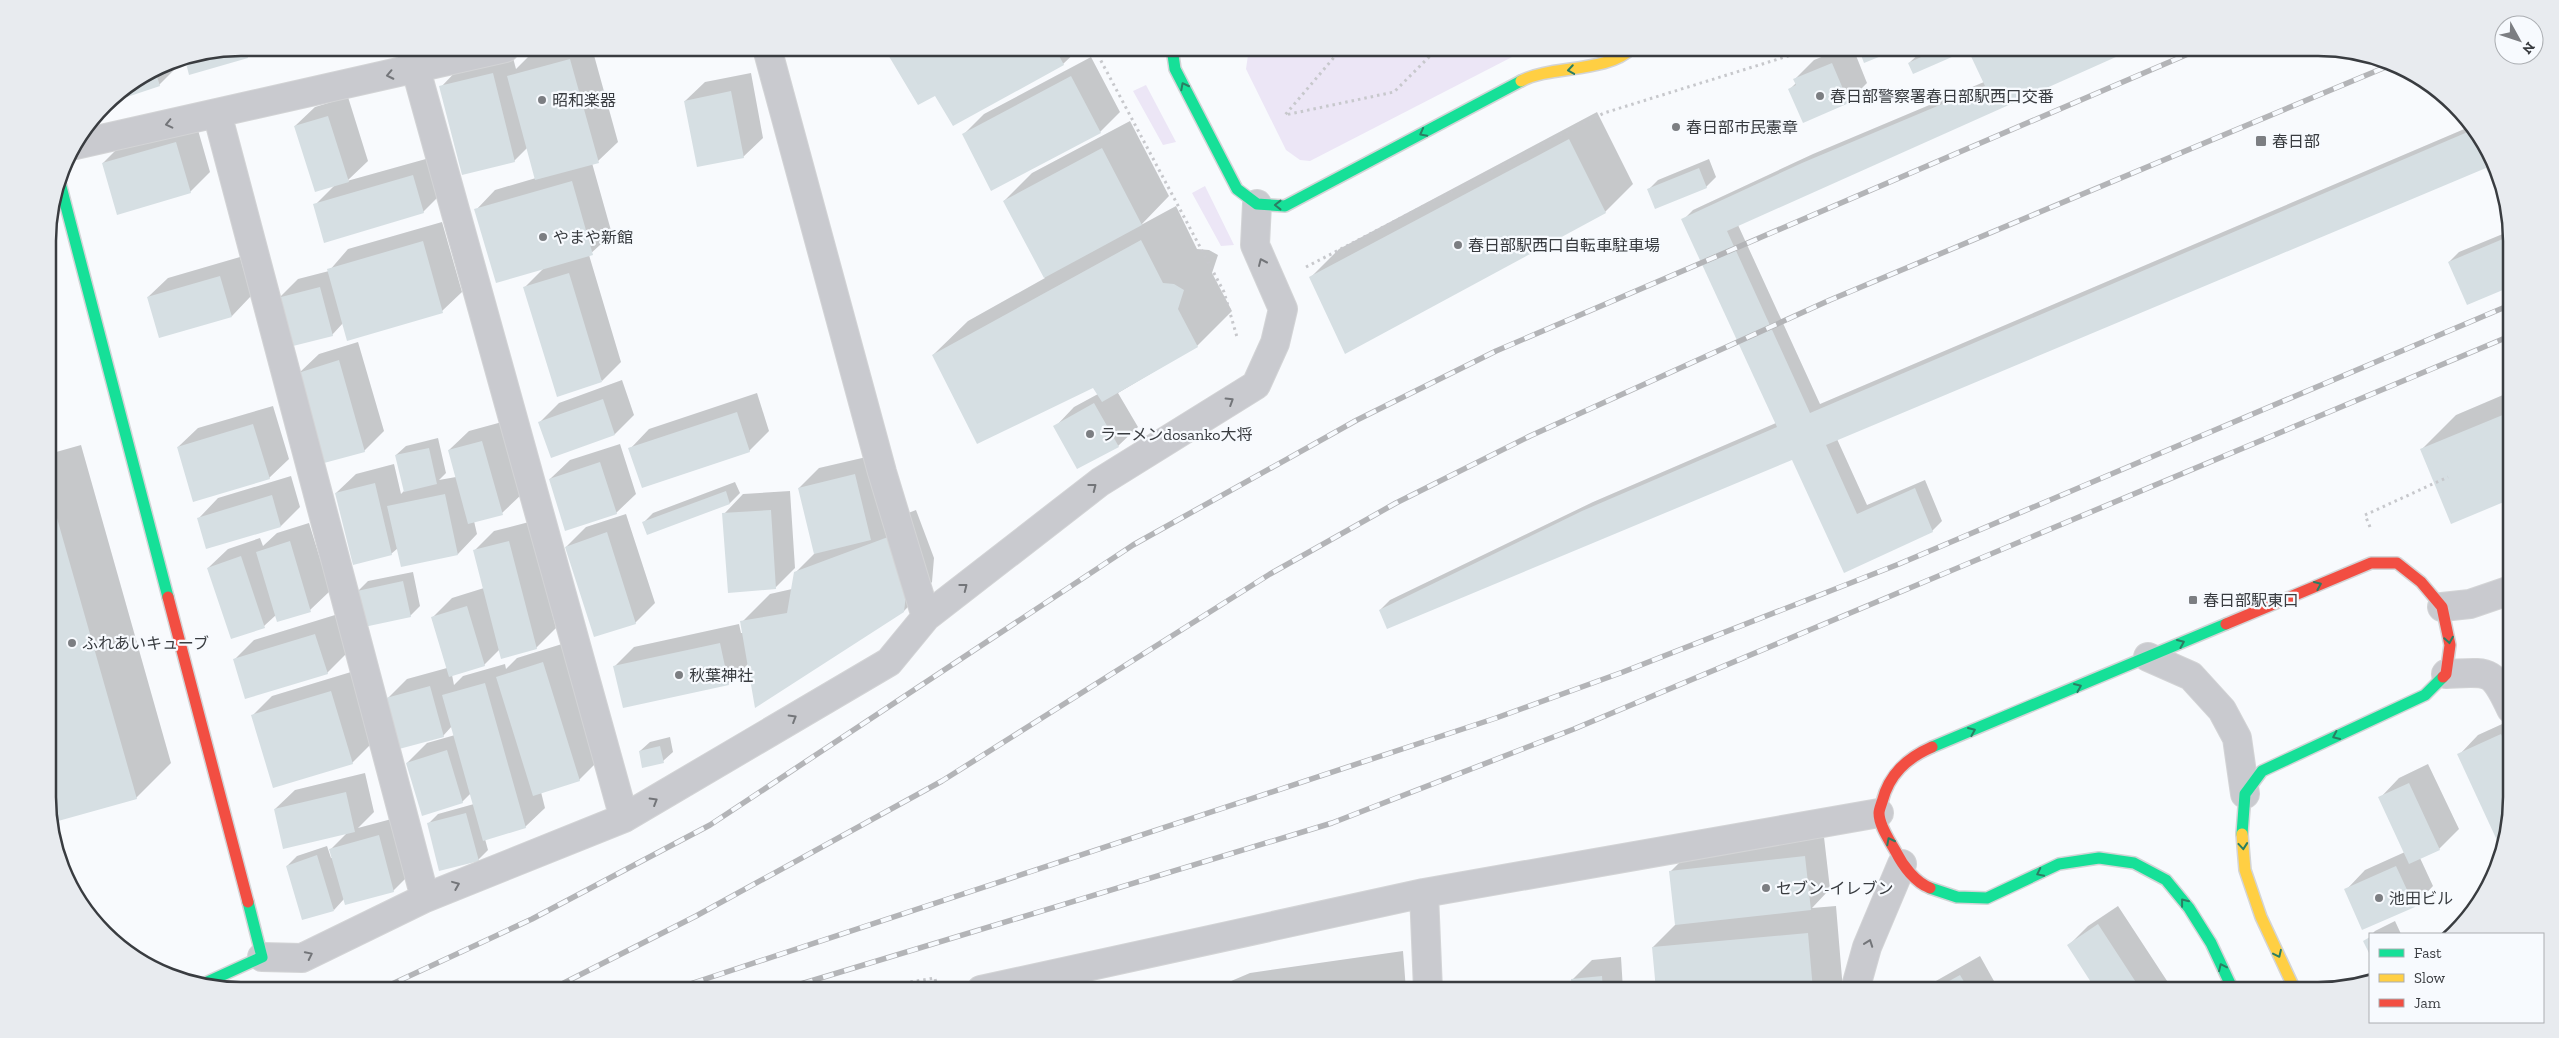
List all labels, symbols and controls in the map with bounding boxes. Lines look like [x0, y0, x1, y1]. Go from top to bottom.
north arrow [2494, 15, 2544, 65]
text: N [2518, 38, 2539, 58]
one-way arrow [1566, 64, 1574, 75]
one-way arrow [385, 69, 394, 79]
one-way arrow [1180, 82, 1190, 91]
place label: 春日部警察署春日部駅西口交番 [1830, 87, 2054, 106]
marker: 春日部警察署春日部駅西口交番 [1814, 90, 1826, 102]
place label: 昭和楽器 [552, 91, 616, 110]
marker: 昭和楽器 [536, 94, 548, 106]
one-way arrow [165, 118, 174, 129]
place label: 春日部市民憲章 [1686, 118, 1798, 137]
marker: 春日部市民憲章 [1670, 121, 1682, 133]
one-way arrow [1419, 127, 1428, 137]
place label: 春日部 [2272, 132, 2320, 151]
marker: 春日部 [2254, 134, 2268, 148]
one-way arrow [1274, 200, 1282, 210]
place label: やまや新館 [553, 228, 633, 247]
marker: やまや新館 [537, 231, 549, 243]
place label: 春日部駅西口自転車駐車場 [1468, 236, 1660, 255]
marker: 春日部駅西口自転車駐車場 [1452, 239, 1464, 251]
one-way arrow [1258, 258, 1269, 267]
one-way arrow [1225, 397, 1234, 407]
place label: ラーメンdosanko大将 [1100, 425, 1253, 444]
marker: ラーメンdosanko大将 [1084, 428, 1096, 440]
one-way arrow [1087, 484, 1096, 493]
one-way arrow [2313, 581, 2322, 592]
one-way arrow [958, 584, 968, 593]
place label: 春日部駅東口 [2203, 591, 2299, 610]
marker: 春日部駅東口 [2187, 594, 2199, 606]
place label: ふれあいキューブ [82, 634, 209, 653]
one-way arrow [2443, 635, 2453, 644]
marker: ふれあいキューブ [66, 637, 78, 649]
one-way arrow [2176, 639, 2185, 650]
place label: 秋葉神社 [689, 666, 753, 685]
marker: 秋葉神社 [673, 669, 685, 681]
one-way arrow [2073, 682, 2081, 692]
one-way arrow [788, 714, 797, 724]
one-way arrow [1967, 727, 1975, 737]
one-way arrow [2332, 730, 2341, 741]
one-way arrow [648, 797, 657, 807]
one-way arrow [1886, 837, 1896, 846]
one-way arrow [2237, 842, 2248, 850]
one-way arrow [2036, 867, 2045, 877]
place label: セブン-イレブン [1776, 879, 1894, 898]
one-way arrow [451, 881, 460, 891]
marker: セブン-イレブン [1760, 882, 1772, 894]
place label: 池田ビル [2389, 889, 2453, 908]
marker: 池田ビル [2373, 892, 2385, 904]
one-way arrow [2182, 899, 2190, 908]
legend [2369, 933, 2544, 1023]
one-way arrow [1863, 940, 1873, 948]
text: Fast [2414, 944, 2442, 962]
one-way arrow [2272, 949, 2283, 958]
one-way arrow [304, 951, 313, 961]
one-way arrow [2218, 963, 2228, 972]
text: Slow [2414, 969, 2446, 987]
text: Jam [2414, 994, 2441, 1012]

